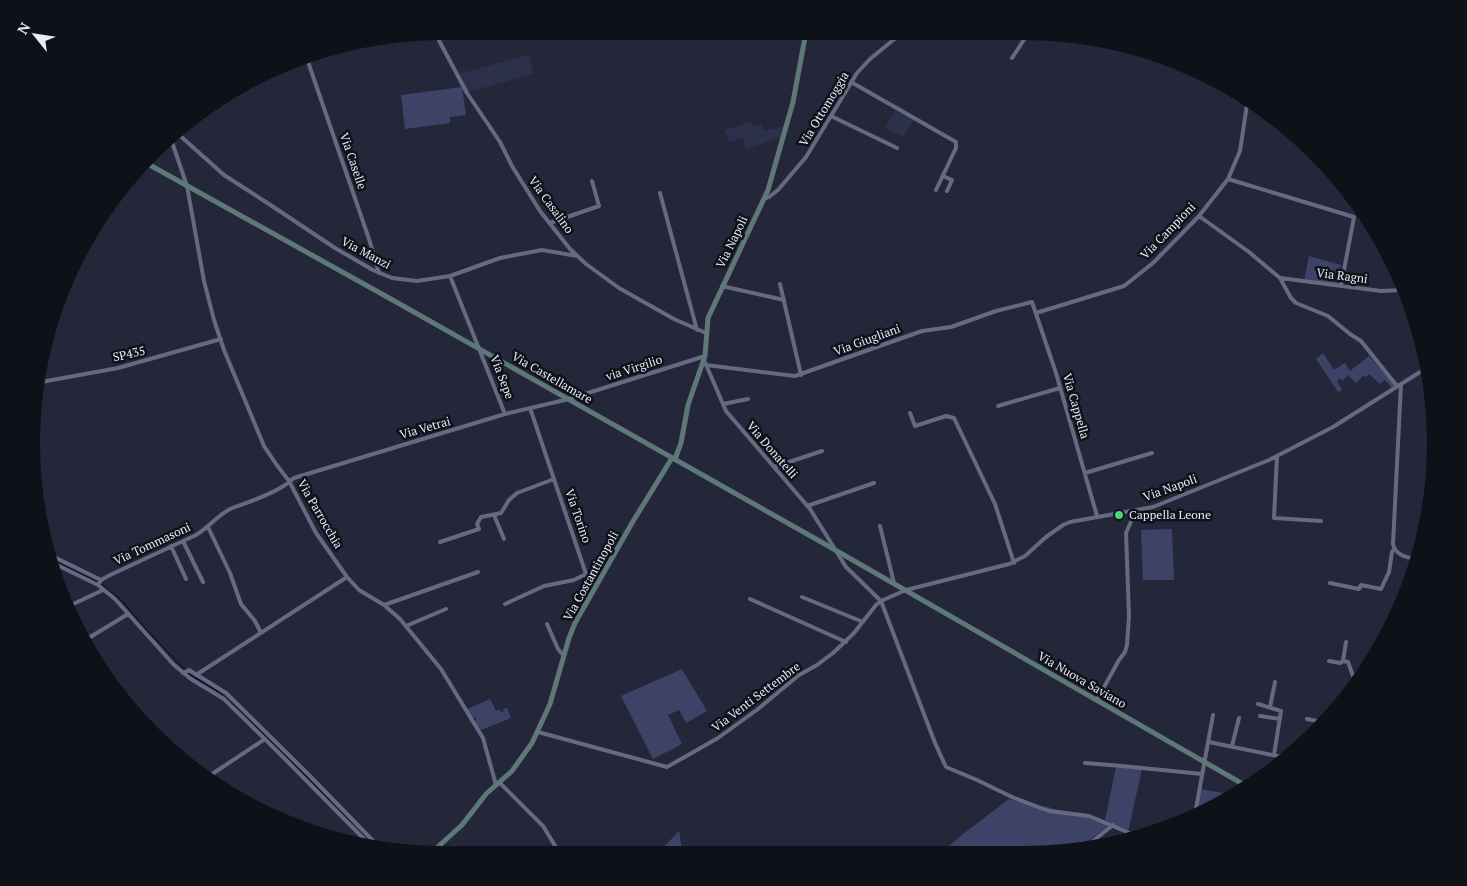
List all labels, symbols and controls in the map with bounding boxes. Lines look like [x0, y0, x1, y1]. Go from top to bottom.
north arrow [10, 10, 60, 60]
text: N [12, 19, 34, 38]
street label: Via Ottomoggia [795, 69, 852, 149]
street label: Via Caselle [337, 130, 370, 191]
street label: Via Casalino [526, 173, 577, 236]
street label: Via Campioni [1137, 199, 1199, 262]
street label: Via Napoli [712, 213, 751, 270]
street label: Via Manzi [339, 233, 394, 272]
street label: Via Ragni [1316, 265, 1369, 286]
street label: Via Giugliani [831, 320, 903, 359]
street label: SP435 [111, 343, 147, 365]
street label: Via Castellamare [509, 348, 595, 407]
street label: via Virgilio [603, 351, 664, 384]
street label: Via Sepe [487, 353, 518, 401]
street label: Via Cappella [1060, 371, 1093, 440]
street label: Via Vetrai [398, 413, 452, 442]
street label: Via Donatelli [744, 418, 801, 481]
street label: Via Napoli [1141, 471, 1199, 504]
street label: Via Parrocchia [295, 476, 346, 551]
street label: Via Torino [562, 487, 595, 545]
place label: Cappella Leone [1129, 507, 1211, 522]
marker: Cappella Leone [1113, 509, 1125, 521]
street label: Via Tommasoni [111, 519, 193, 568]
street label: Via Costantinopoli [560, 528, 622, 623]
street label: Via Nuova Saviano [1035, 648, 1130, 711]
street label: Via Venti Settembre [709, 659, 803, 735]

